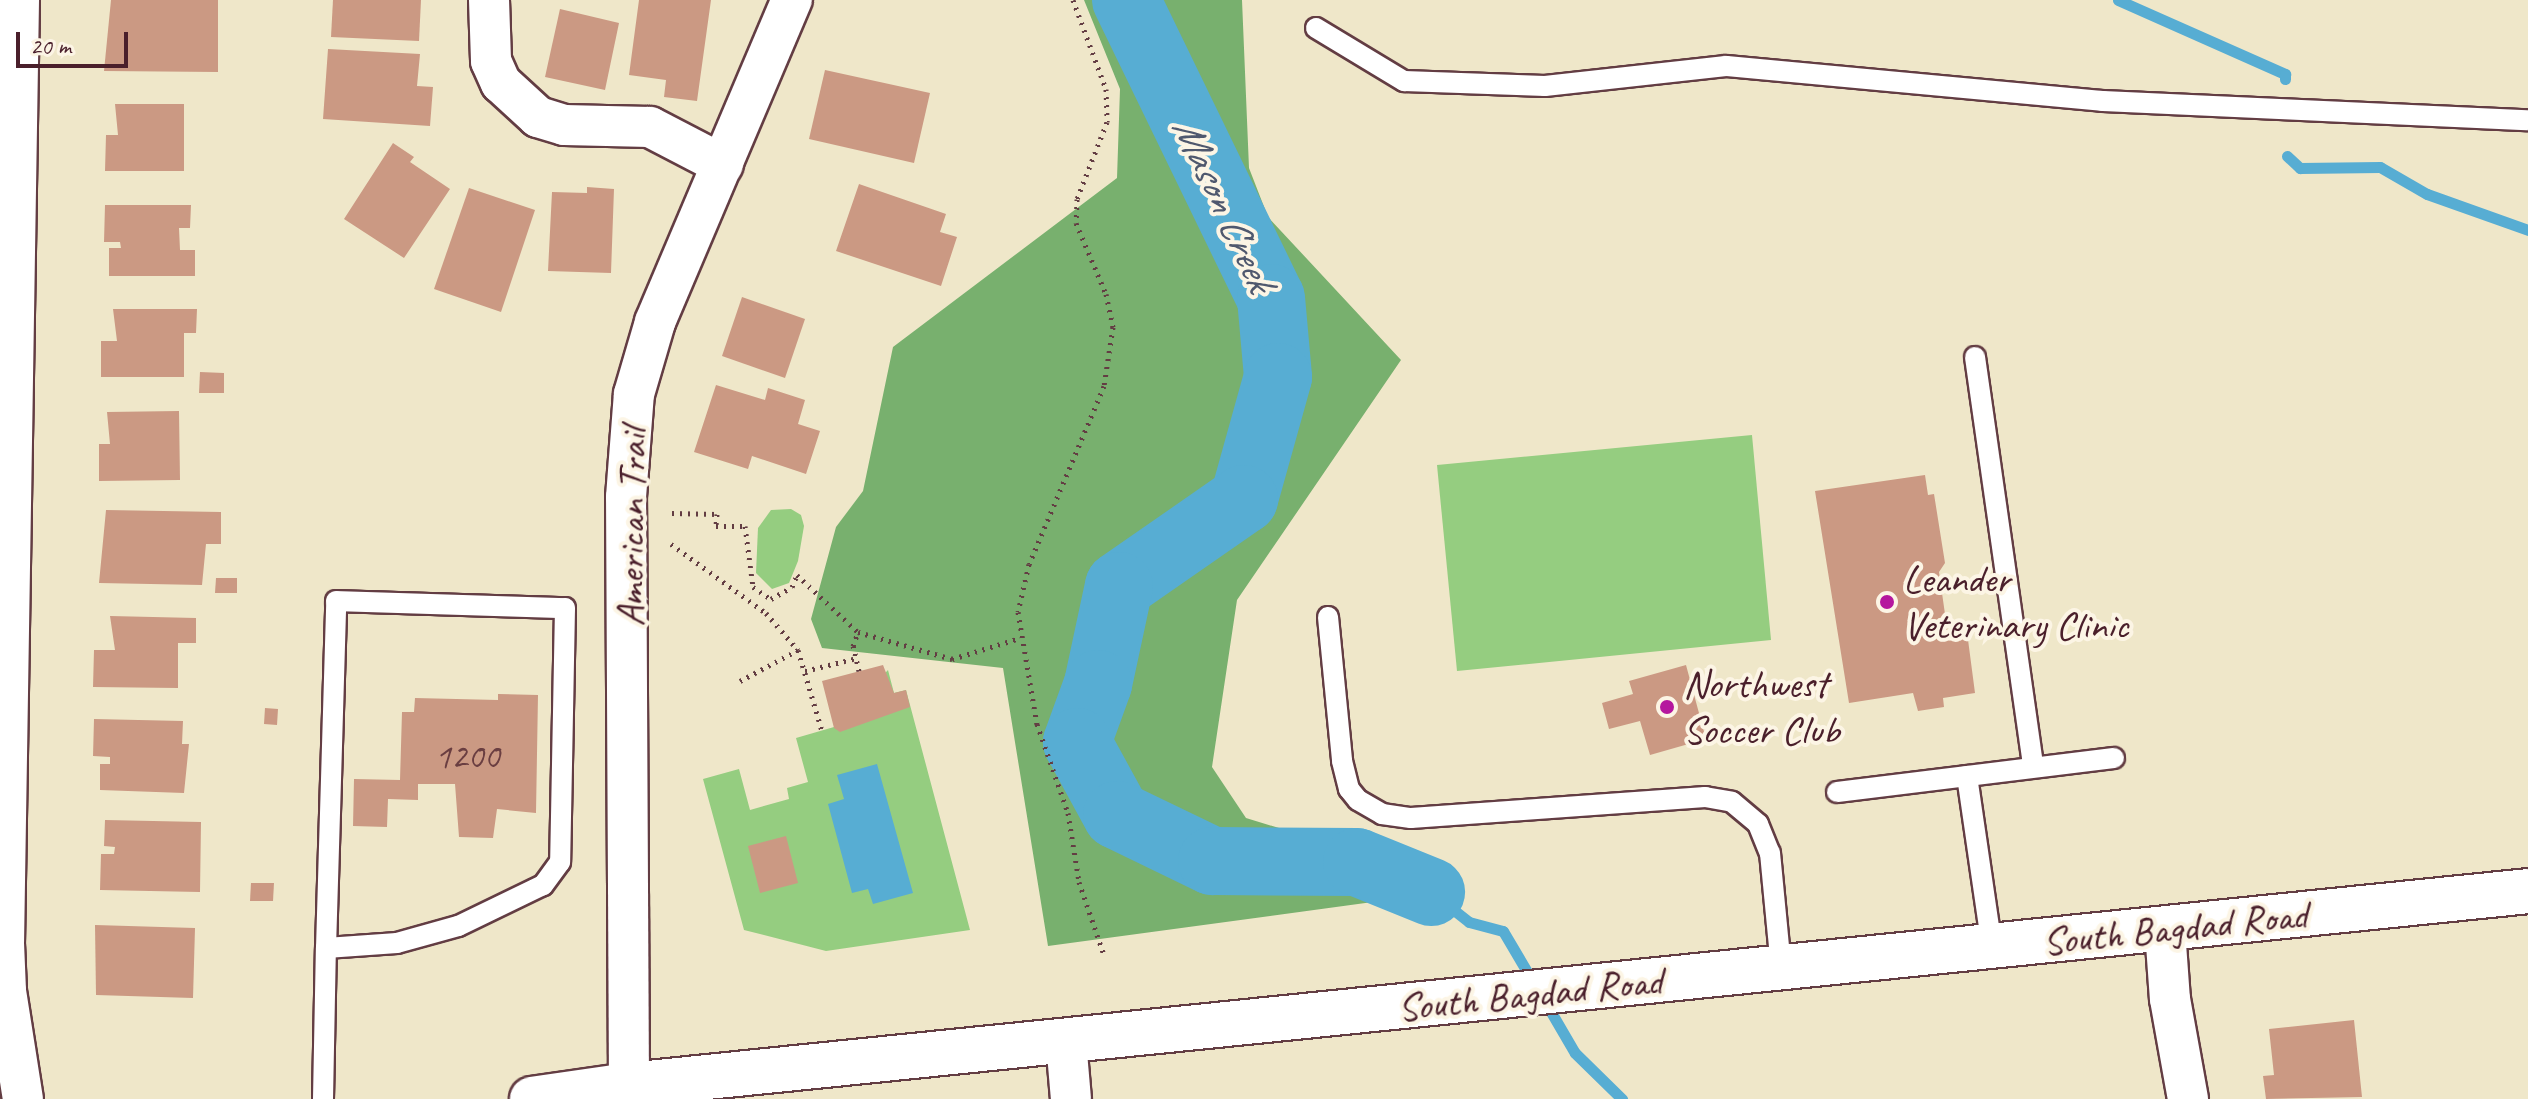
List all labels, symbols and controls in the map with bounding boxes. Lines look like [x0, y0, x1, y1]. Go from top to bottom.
scale bar [20, 16, 132, 66]
text: 20 m [30, 31, 71, 61]
water label: Mason Creek [1161, 110, 1285, 298]
street label: American Trail [605, 428, 657, 626]
place label: Leander Veterinary Clinic [1903, 555, 2129, 649]
marker: Leander Veterinary Clinic [1878, 593, 1896, 611]
place label: Northwest Soccer Club [1683, 660, 1840, 754]
marker: Northwest Soccer Club [1658, 698, 1676, 716]
house number: 1200 [435, 735, 499, 779]
street label: South Bagdad Road [2040, 890, 2310, 966]
street label: South Bagdad Road [1395, 956, 1665, 1032]

